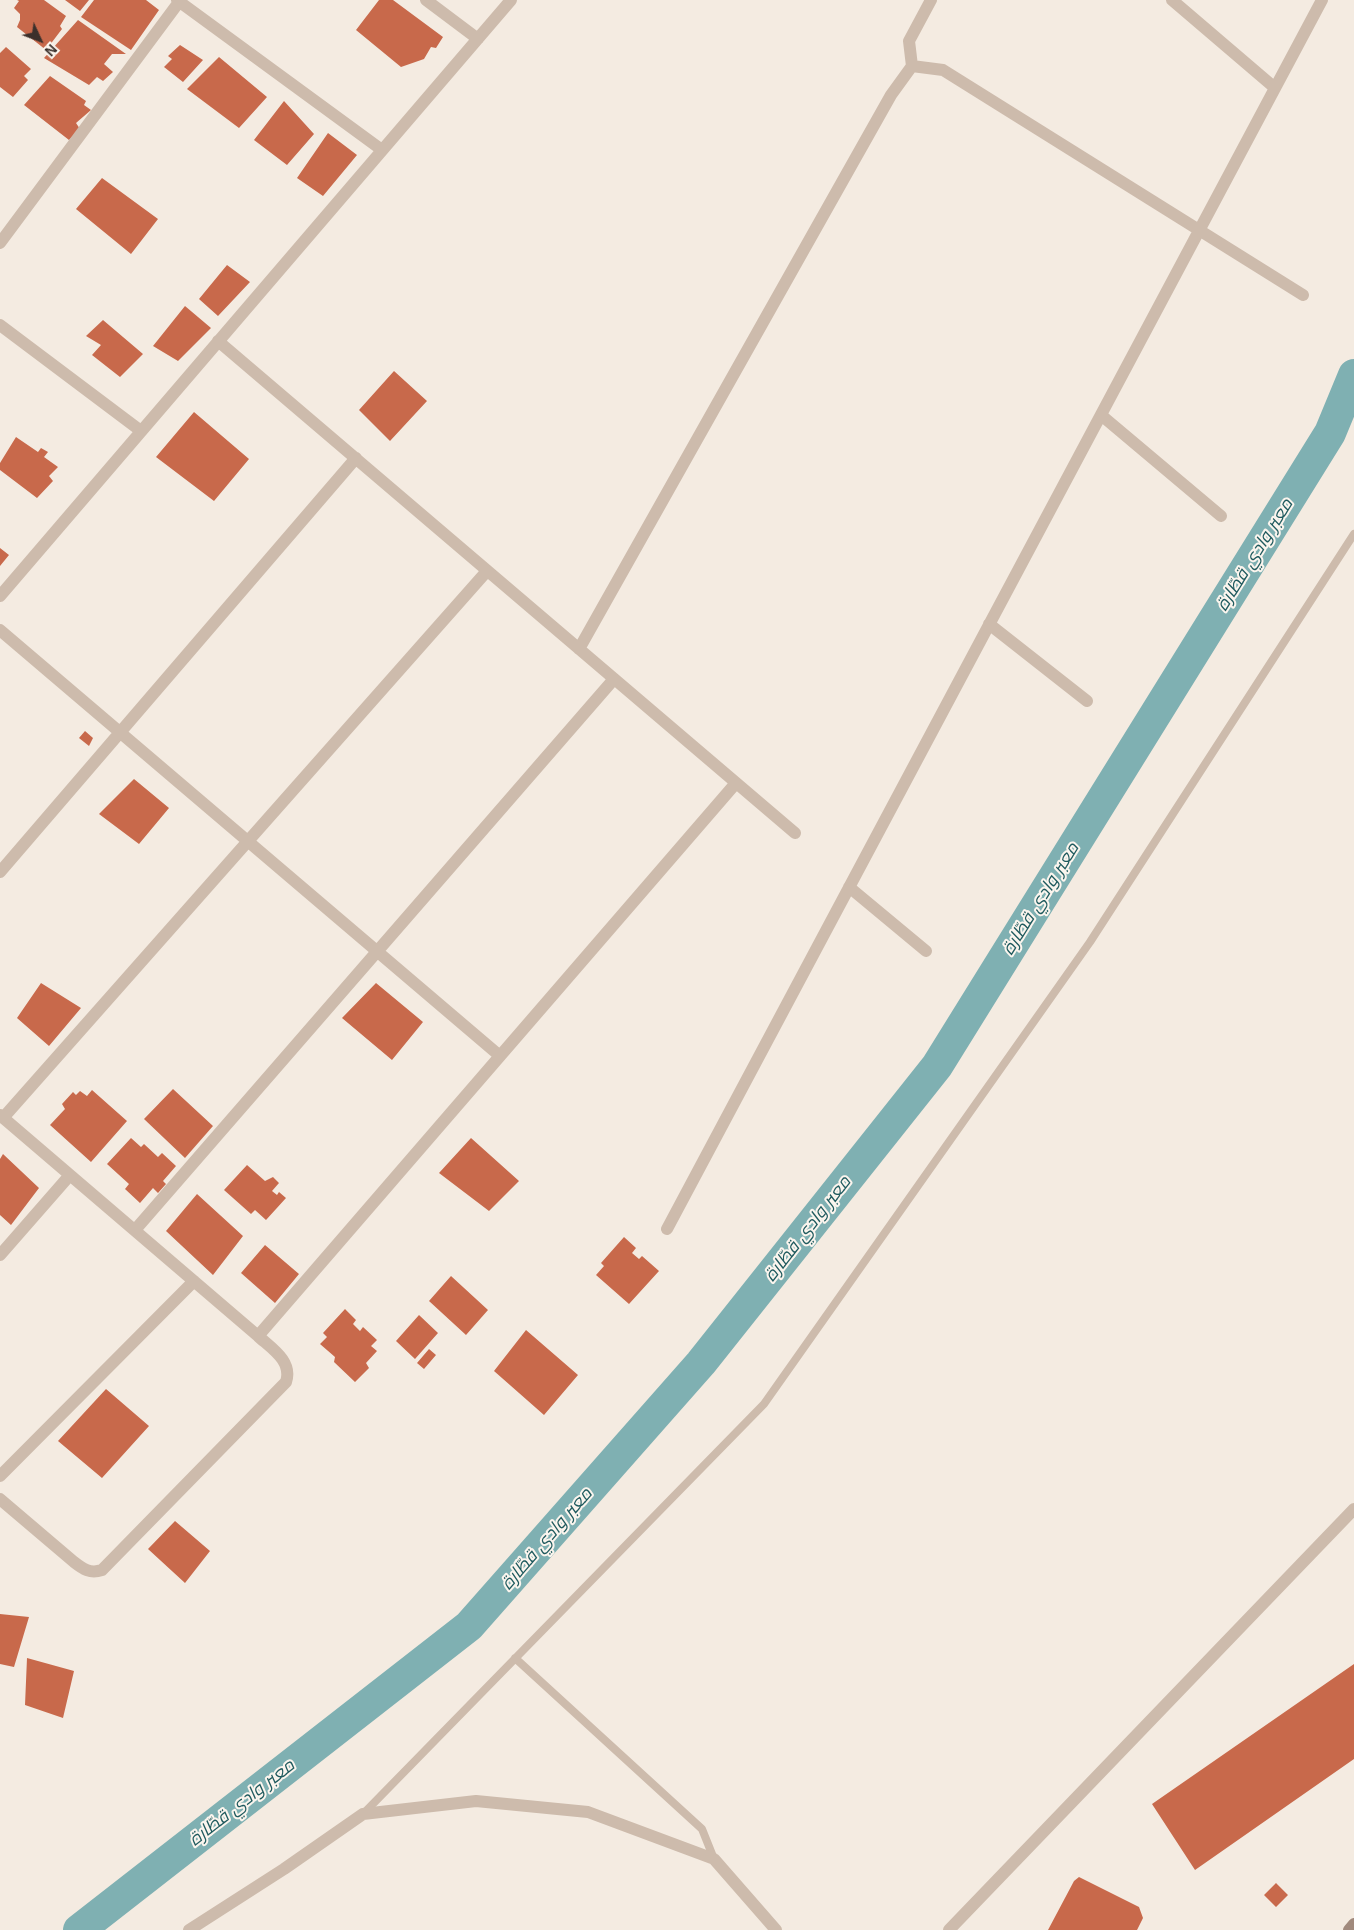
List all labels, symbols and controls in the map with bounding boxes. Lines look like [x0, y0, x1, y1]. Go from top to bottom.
north arrow [15, 15, 65, 65]
text: N [42, 41, 60, 59]
water label: معبر وادي قطّارة [1212, 495, 1298, 615]
water label: معبر وادي قطّارة [998, 839, 1084, 959]
water label: معبر وادي قطّارة [760, 1172, 856, 1286]
water label: معبر وادي قطّارة [497, 1484, 597, 1594]
water label: معبر وادي قطّارة [185, 1755, 299, 1851]

